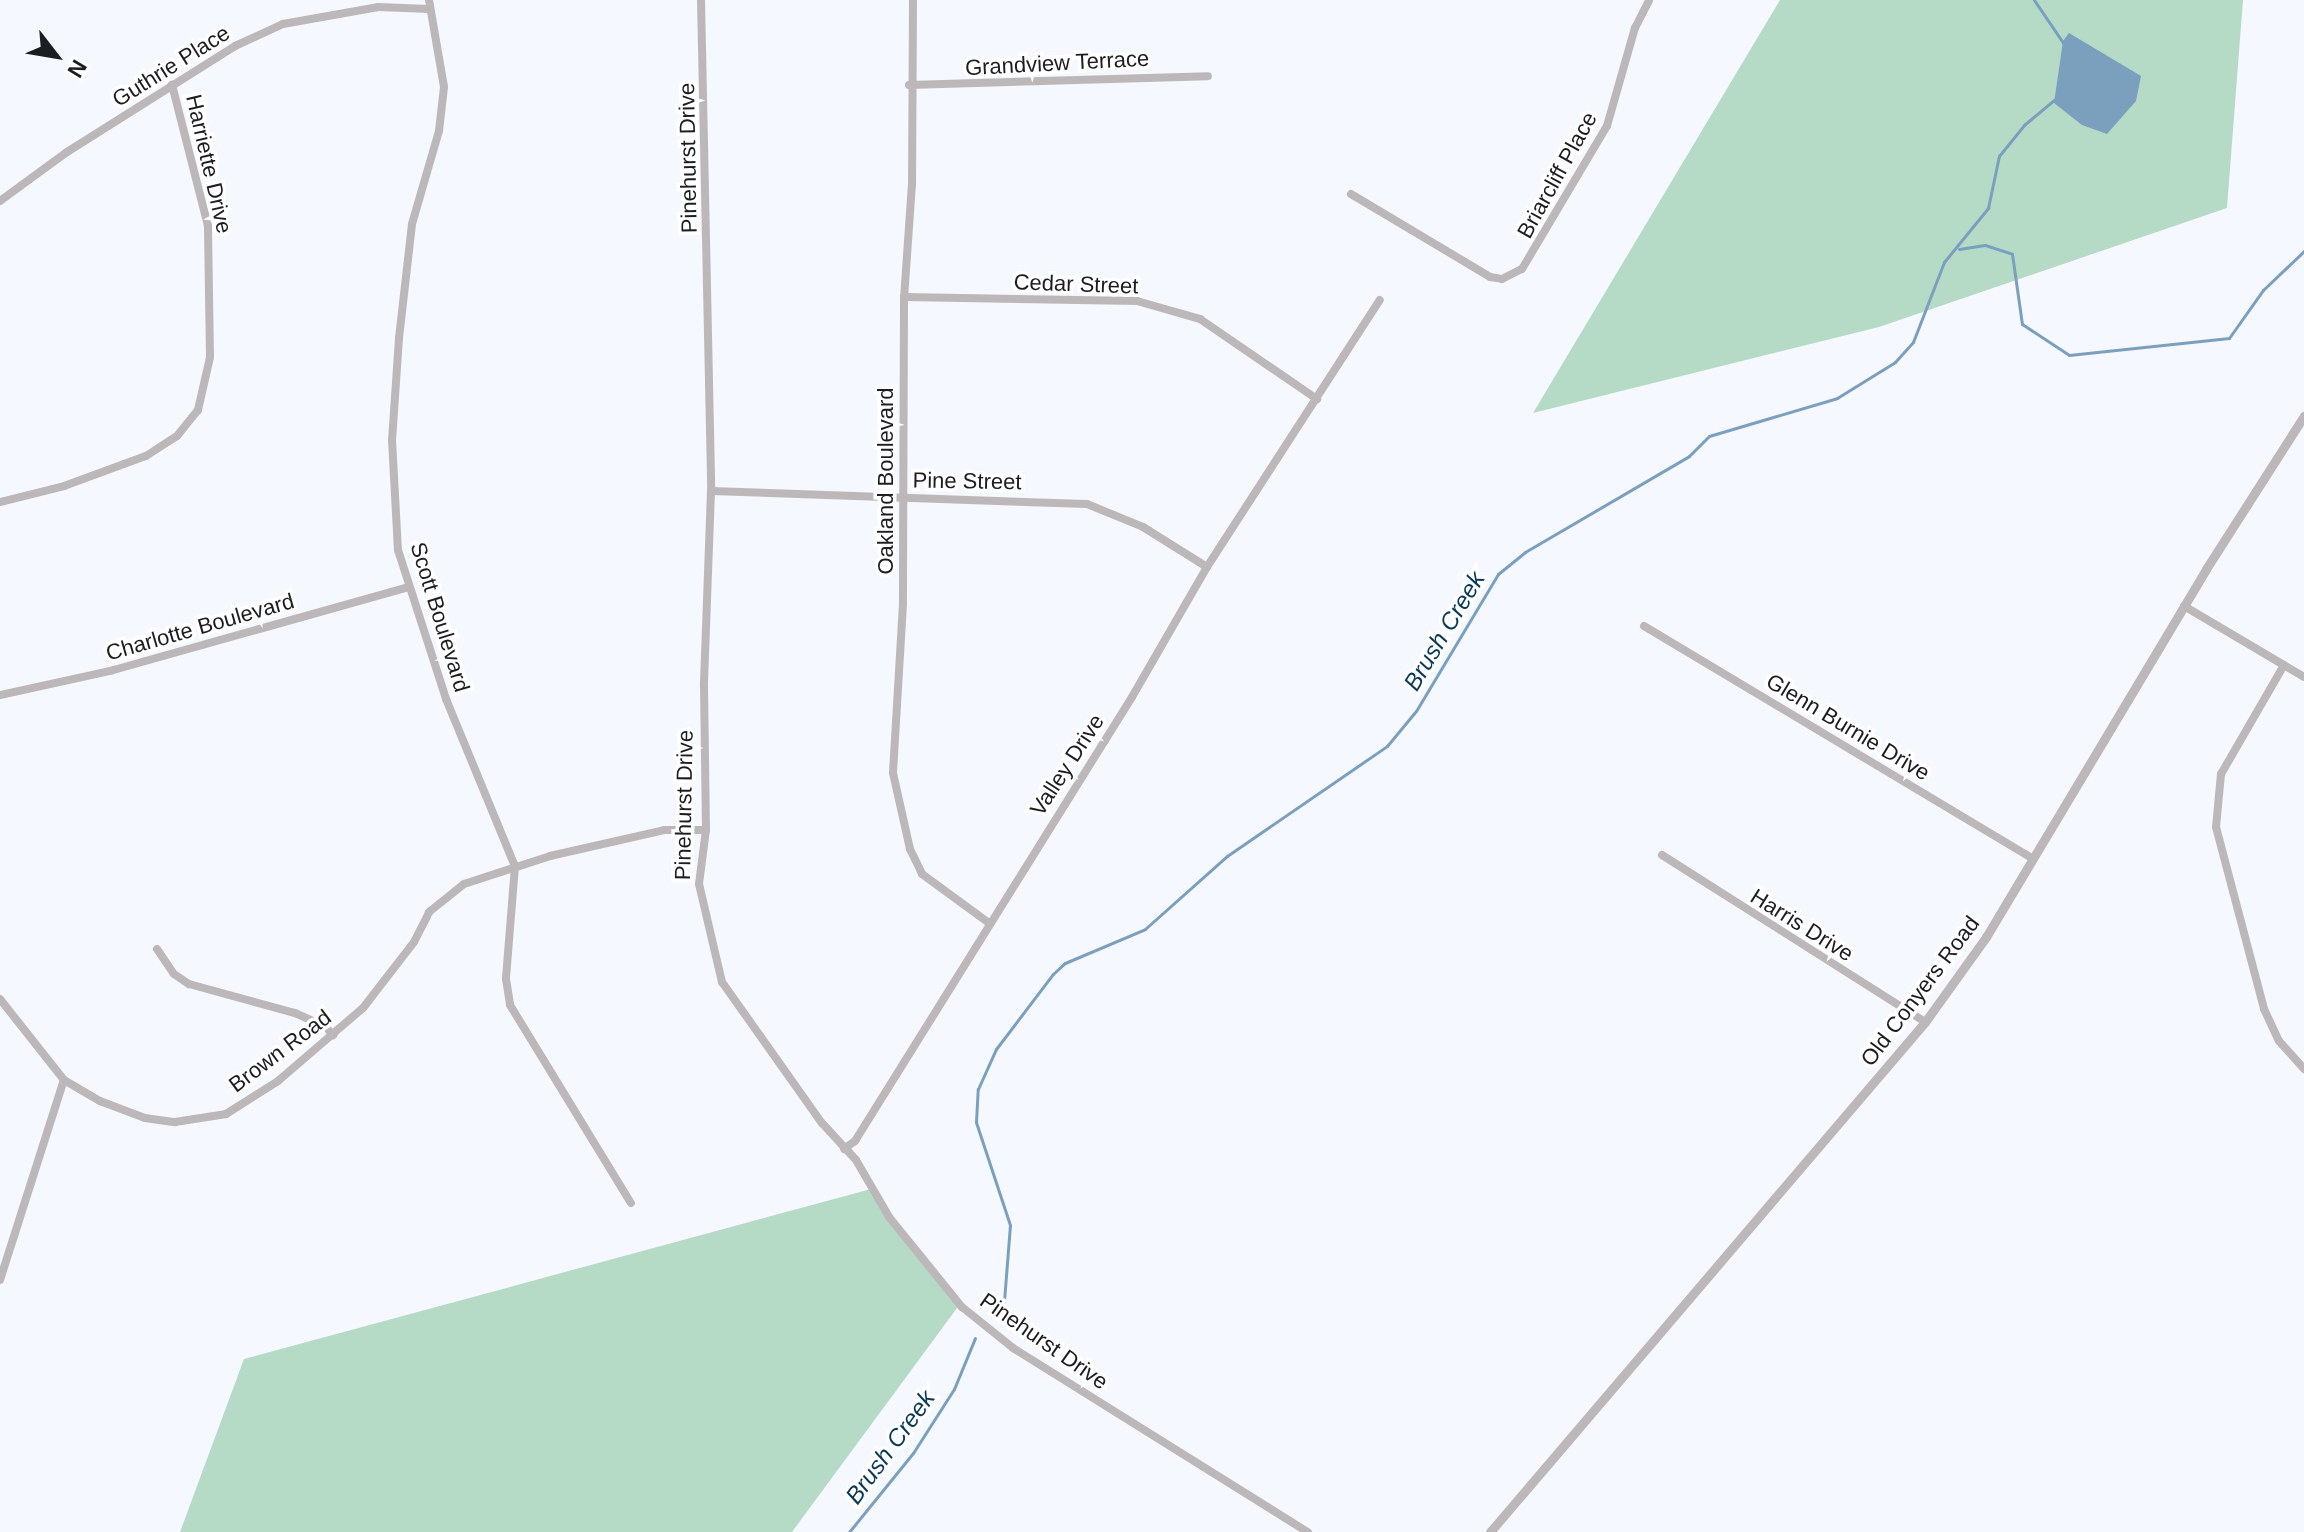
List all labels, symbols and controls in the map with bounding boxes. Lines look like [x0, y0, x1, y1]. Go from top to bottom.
north arrow [16, 16, 96, 96]
street label: Guthrie Place [107, 19, 235, 113]
street label: Grandview Terrace [964, 45, 1150, 81]
text: N [62, 55, 92, 82]
street label: Pinehurst Drive [673, 83, 703, 233]
street label: Harriette Drive [180, 92, 238, 236]
street label: Briarcliff Place [1511, 107, 1603, 243]
street label: Cedar Street [1013, 269, 1139, 299]
street label: Oakland Boulevard [873, 387, 899, 575]
street label: Pine Street [912, 467, 1022, 495]
street label: Scott Boulevard [405, 539, 475, 695]
water label: Brush Creek [1397, 566, 1491, 696]
street label: Charlotte Boulevard [103, 588, 297, 666]
street label: Glenn Burnie Drive [1762, 668, 1934, 786]
street label: Valley Drive [1024, 709, 1110, 821]
street label: Pinehurst Drive [669, 730, 699, 880]
street label: Harris Drive [1746, 883, 1858, 967]
street label: Old Conyers Road [1855, 911, 1985, 1071]
street label: Brown Road [224, 1004, 336, 1098]
street label: Pinehurst Drive [975, 1287, 1113, 1395]
water label: Brush Creek [839, 1385, 941, 1509]

